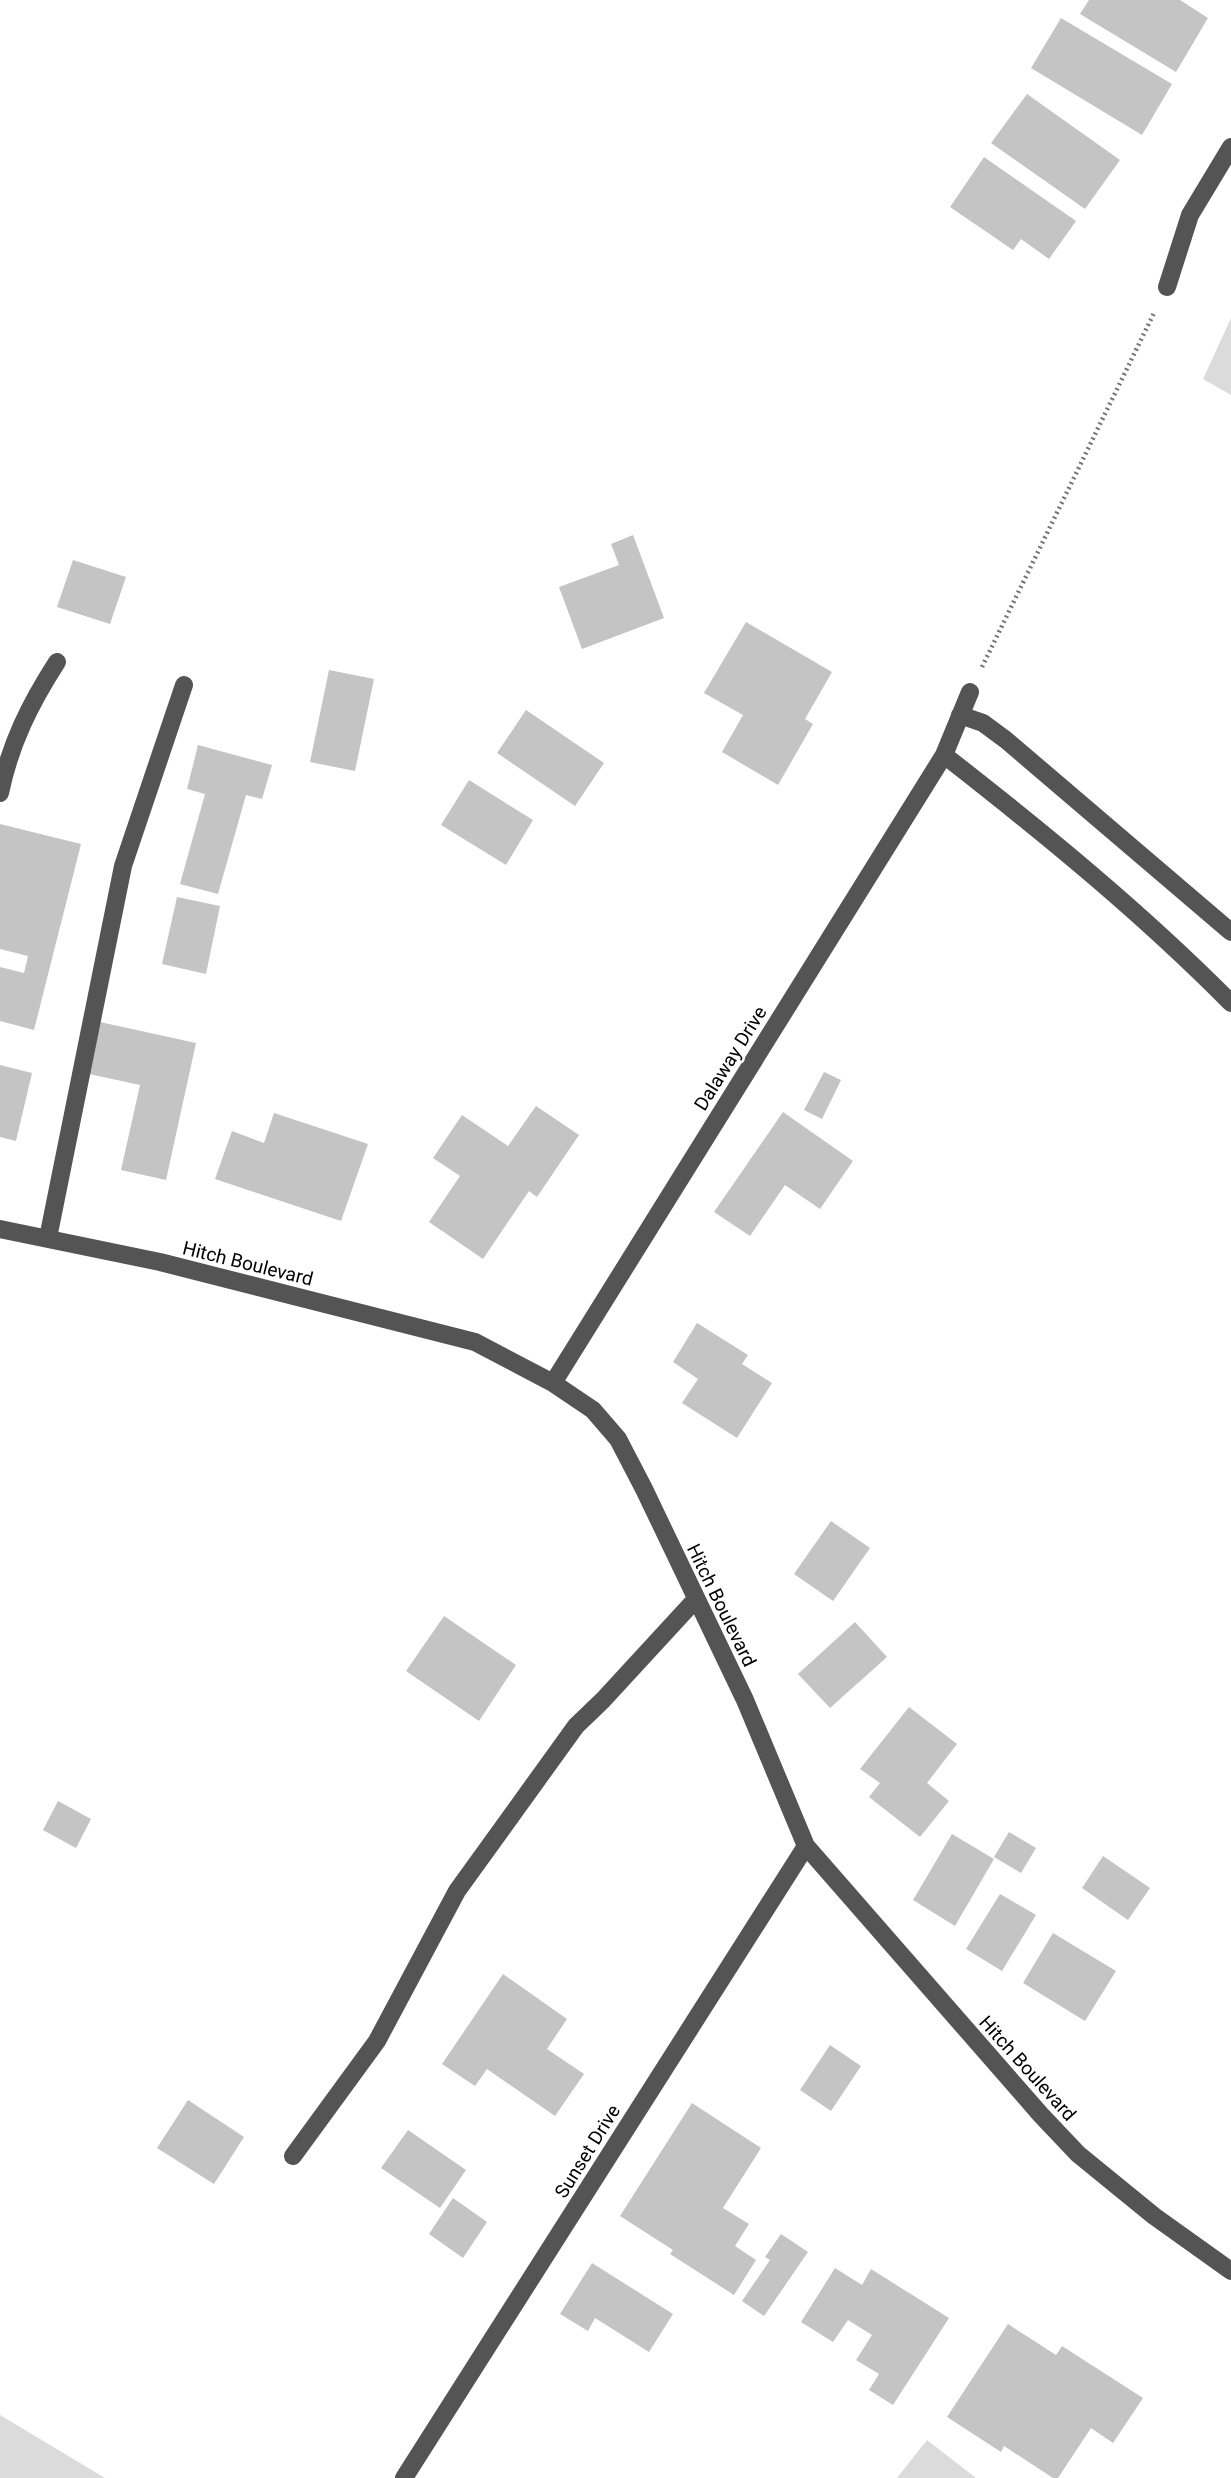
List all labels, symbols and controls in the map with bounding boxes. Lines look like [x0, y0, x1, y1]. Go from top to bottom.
street label: Dalaway Drive [689, 1002, 772, 1115]
street label: Hitch Boulevard [180, 1236, 315, 1291]
street label: Hitch Boulevard [682, 1540, 761, 1670]
street label: Hitch Boulevard [974, 2011, 1081, 2126]
street label: Sunset Drive [550, 2100, 625, 2202]

